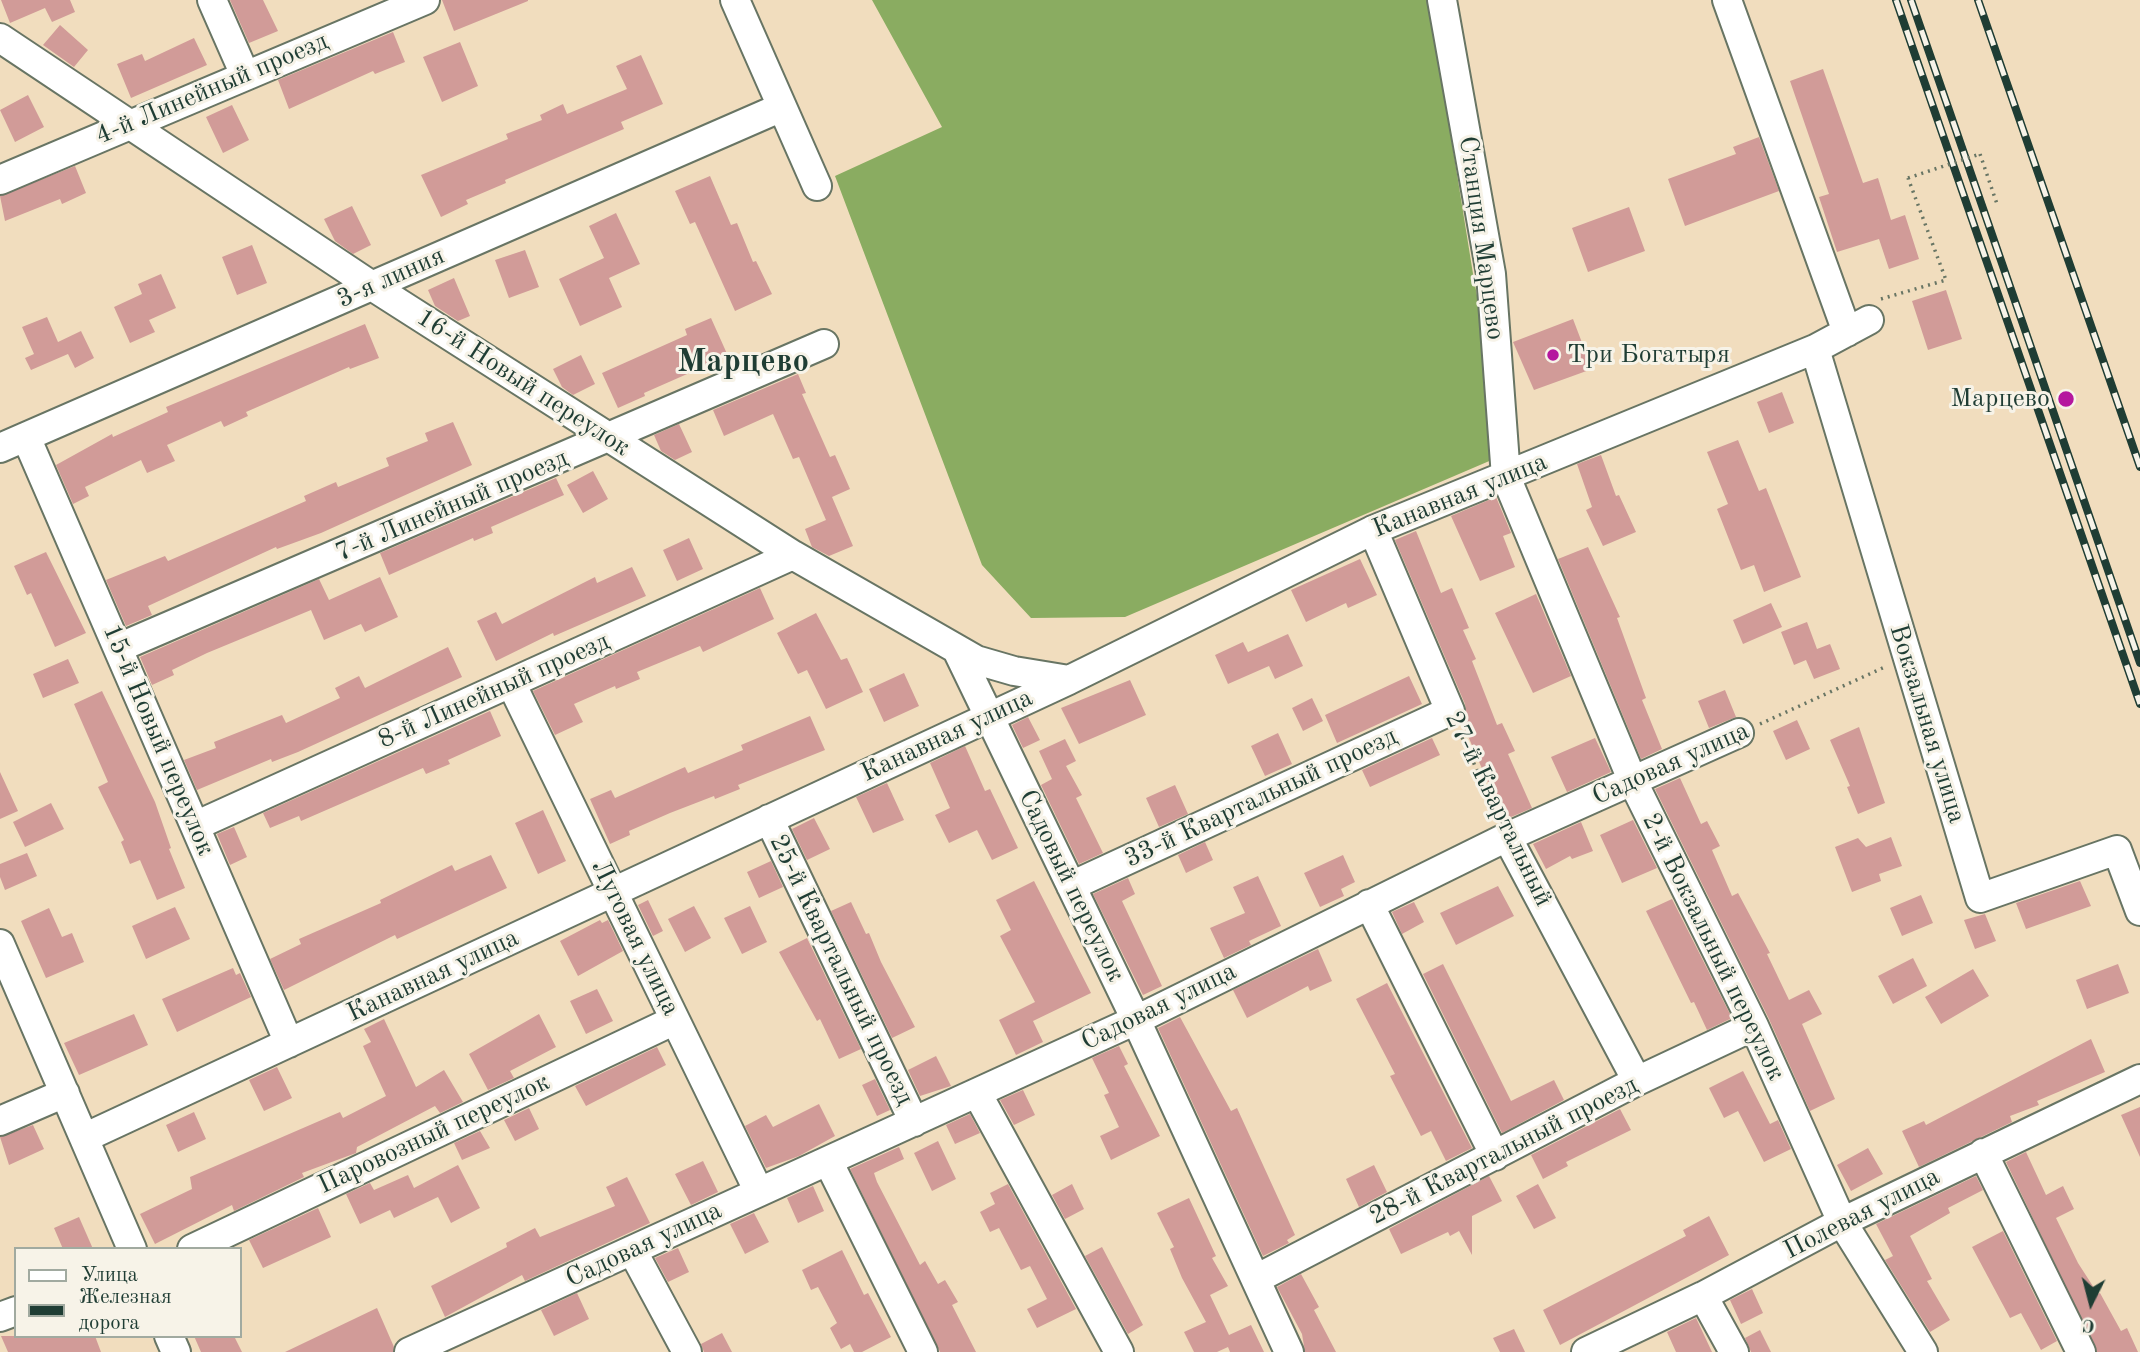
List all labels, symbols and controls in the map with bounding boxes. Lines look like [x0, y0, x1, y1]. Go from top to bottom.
street label: 4-й Линейный проезд [91, 26, 333, 152]
street label: Станция Марцево [1451, 134, 1511, 342]
street label: 3-я линия [332, 240, 450, 316]
street label: 16-й Новый переулок [410, 302, 636, 464]
place label: Три Богатыря [1567, 339, 1730, 371]
district label: Марцево [677, 342, 809, 382]
marker: Три Богатыря [1545, 347, 1561, 363]
place label: Марцево [1950, 383, 2050, 415]
marker: Марцево [2056, 389, 2076, 409]
street label: 7-й Линейный проезд [331, 443, 573, 569]
street label: Канавная улица [1368, 447, 1552, 545]
street label: 15-й Новый переулок [95, 620, 221, 860]
street label: Вокзальная улица [1882, 621, 1972, 827]
street label: 8-й Линейный проезд [374, 626, 614, 756]
street label: Канавная улица [856, 683, 1038, 789]
street label: 27-й Квартальный [1437, 706, 1559, 912]
street label: Садовая улица [1588, 715, 1754, 813]
street label: 33-й Квартальный проезд [1120, 721, 1402, 875]
street label: Садовый переулок [1011, 785, 1131, 987]
street label: 2-й Вокзальный переулок [1635, 808, 1791, 1086]
street label: 25-й Квартальный проезд [762, 830, 920, 1110]
street label: Луговая улица [584, 855, 686, 1021]
street label: Канавная улица [342, 923, 524, 1029]
street label: Садовая улица [1076, 956, 1242, 1058]
street label: Паровозный переулок [313, 1067, 555, 1201]
street label: 28-й Квартальный проезд [1365, 1070, 1643, 1232]
street label: Полевая улица [1779, 1161, 1945, 1267]
street label: Садовая улица [561, 1195, 727, 1295]
legend [14, 1247, 242, 1338]
text: Улица [81, 1265, 138, 1286]
north arrow [2056, 1268, 2126, 1338]
text: Железная дорога [79, 1287, 172, 1334]
text: С [2082, 1314, 2096, 1334]

